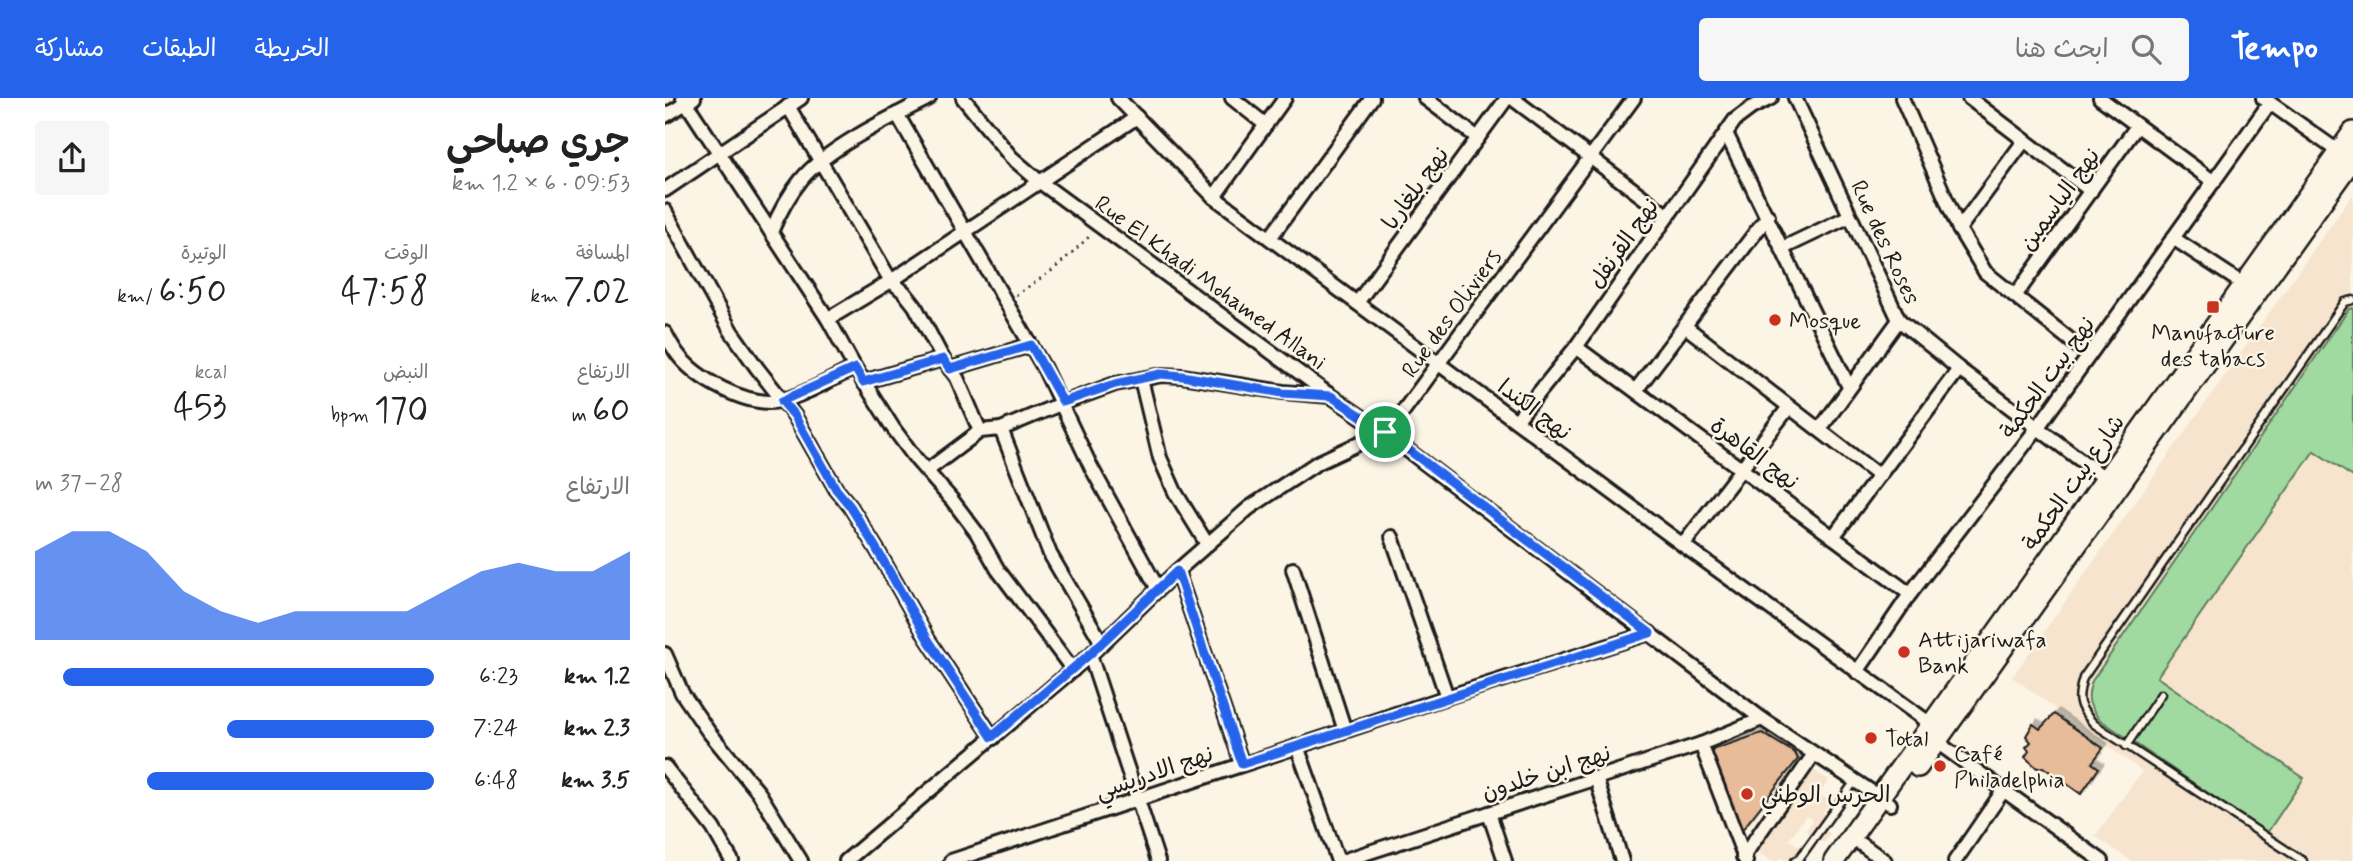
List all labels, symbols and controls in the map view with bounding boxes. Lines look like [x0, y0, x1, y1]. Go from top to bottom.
search box [1699, 18, 2189, 81]
text: Tempo [2231, 27, 2318, 71]
icon: search [2127, 30, 2165, 68]
text: ابحث هنا [2015, 33, 2109, 67]
text: مشاركة [35, 34, 104, 65]
text: الطبقات [142, 34, 217, 65]
text: الخريطة [255, 34, 329, 65]
text: جري صباحي [446, 118, 630, 167]
button: share [35, 121, 109, 195]
street label: نهج بلغاريا [1376, 141, 1457, 237]
street label: نهج الياسمين [2013, 143, 2108, 258]
text: 09:53 · 6 × 1.2 km [452, 169, 630, 199]
street label: Rue des Roses [1842, 176, 1926, 310]
street label: Rue El Khadi Mohamed Allani [1088, 189, 1332, 378]
street label: نهج القرنفل [1583, 193, 1667, 295]
text: الوتيرة [181, 241, 227, 266]
text: الوقت [384, 241, 428, 266]
text: المسافة [576, 241, 630, 266]
street label: Rue des Oliviers [1396, 244, 1509, 384]
text: 6:50 [158, 269, 227, 315]
text: 47:58 [341, 269, 428, 315]
text: 7.02 [563, 269, 630, 315]
text: /km [117, 284, 158, 309]
text: km [531, 284, 563, 309]
marker: Manufacture des tabacs [2205, 299, 2221, 315]
place label: Mosque [1789, 307, 1861, 337]
street label: نهج بيت الحكمة [1994, 311, 2103, 445]
marker: Mosque [1767, 312, 1783, 328]
place label: Manufacture des tabacs [2151, 319, 2275, 375]
text: kcal [195, 360, 227, 385]
text: النبض [383, 360, 428, 385]
text: الارتفاع [577, 360, 630, 385]
street label: نهج الكندا [1491, 373, 1577, 448]
text: 453 [173, 385, 227, 431]
text: 170 [374, 388, 428, 434]
text: 60 [592, 388, 630, 434]
pin [1355, 402, 1415, 462]
text: bpm [331, 403, 374, 428]
text: m [572, 403, 592, 428]
street label: شارع بيت الحكمة [2017, 409, 2133, 557]
street label: نهج القاهرة [1703, 411, 1804, 498]
icon: arrive [1366, 413, 1404, 451]
text: 28–37 m [35, 469, 123, 499]
text: الارتفاع [566, 473, 630, 503]
place label: Attijariwafa Bank [1918, 626, 2047, 682]
marker: Attijariwafa Bank [1896, 644, 1912, 660]
text: 6:23 [479, 662, 518, 692]
text: 1.2 km [564, 662, 630, 692]
text: 7:24 [473, 714, 518, 744]
text: 2.3 km [564, 714, 630, 744]
place label: Total [1885, 725, 1928, 755]
marker: Total [1863, 730, 1879, 746]
street label: نهج ابن خلدون [1478, 739, 1615, 809]
street label: نهج الادريسي [1092, 740, 1219, 812]
place label: Café Philadelphia [1954, 740, 2065, 796]
marker: Café Philadelphia [1932, 758, 1948, 774]
text: 6:48 [474, 766, 518, 796]
text: 3.5 km [561, 766, 630, 796]
place label: الحرس الوطني [1761, 781, 1890, 815]
marker: الحرس الوطني [1739, 786, 1755, 802]

